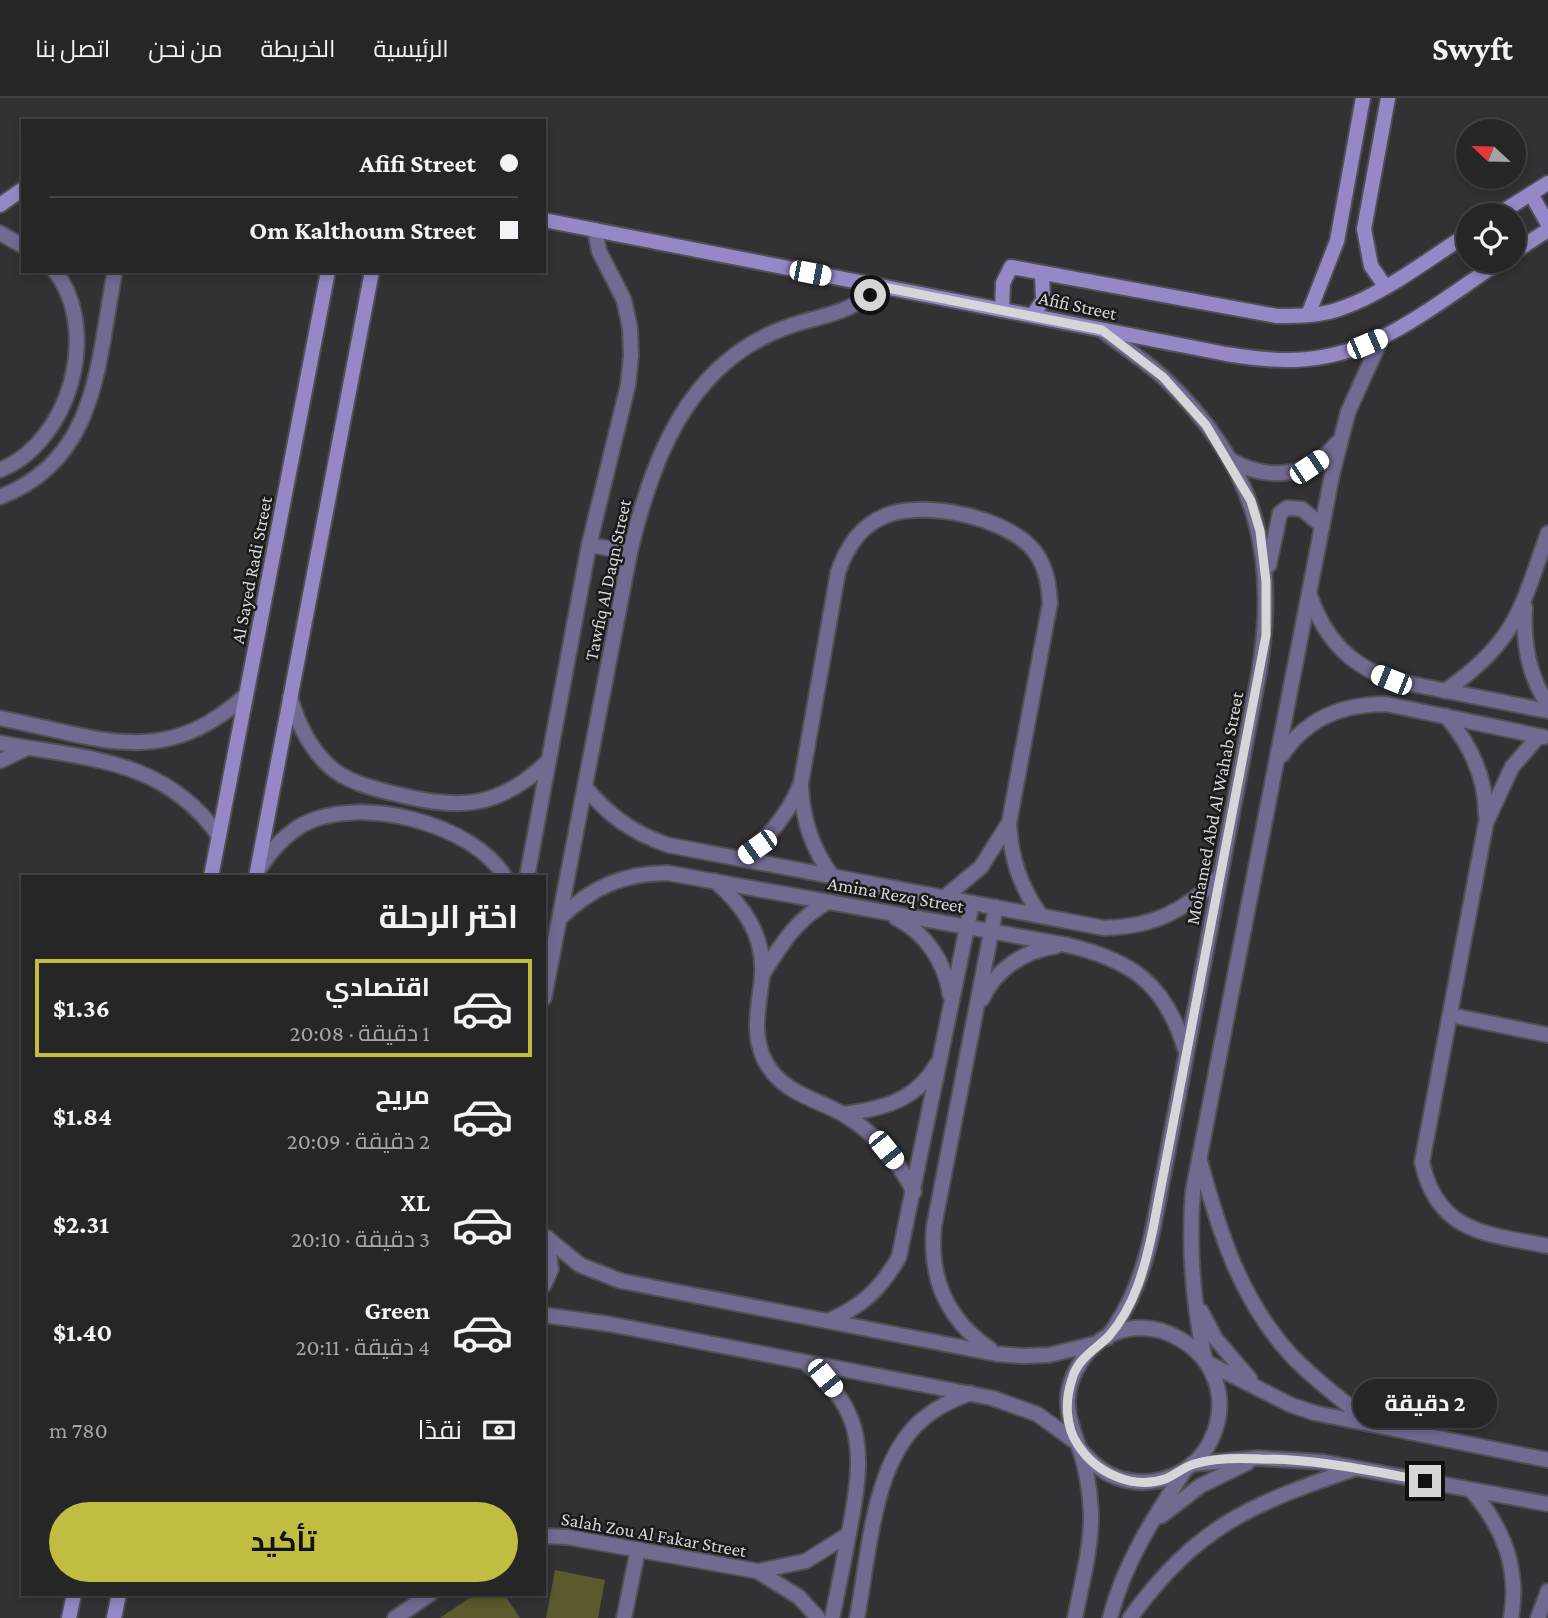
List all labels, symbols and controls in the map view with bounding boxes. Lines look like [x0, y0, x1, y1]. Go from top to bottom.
text: Swyft [1432, 30, 1513, 67]
text: اتصل بنا [35, 35, 110, 62]
text: من نحن [148, 35, 223, 62]
text: الخريطة [261, 35, 335, 62]
text: الرئيسية [373, 35, 449, 62]
north arrow [1456, 119, 1526, 189]
map controls [1456, 119, 1526, 273]
text: Afifi Street [360, 149, 476, 178]
button: locate [1456, 203, 1526, 273]
text: Om Kalthoum Street [249, 216, 476, 245]
car [788, 259, 833, 287]
route start [854, 279, 886, 311]
street label: Afifi Street [1037, 287, 1119, 324]
car [1344, 326, 1391, 362]
car [1286, 447, 1333, 487]
street label: Al Sayed Radi Street [227, 494, 276, 646]
street label: Tawfiq Al Daqn Street [580, 497, 635, 663]
car [1368, 662, 1415, 698]
street label: Mohamed Abd Al Wahab Street [1182, 689, 1248, 926]
car [734, 826, 781, 868]
street label: Amina Rezq Street [826, 872, 966, 917]
text: اختر الرحلة [379, 899, 518, 935]
text: اقتصادي [325, 973, 430, 1002]
icon: car [451, 977, 514, 1040]
text: $1.36 [53, 994, 110, 1023]
text: 1 دقيقة · 20:08 [289, 1020, 430, 1046]
text: مريح [375, 1081, 430, 1110]
icon: car [451, 1085, 514, 1148]
text: $1.84 [53, 1102, 112, 1131]
car [865, 1127, 908, 1173]
text: 2 دقيقة · 20:09 [287, 1128, 430, 1154]
text: XL [401, 1188, 430, 1217]
icon: car [451, 1193, 514, 1256]
text: $2.31 [53, 1210, 109, 1239]
text: 3 دقيقة · 20:10 [291, 1226, 430, 1252]
text: Green [364, 1296, 430, 1325]
icon: car [451, 1301, 514, 1364]
text: $1.40 [53, 1318, 112, 1347]
text: 4 دقيقة · 20:11 [295, 1334, 430, 1360]
car [804, 1355, 847, 1401]
callout: 2 دقيقة [1353, 1380, 1497, 1428]
text: 2 دقيقة [1384, 1390, 1466, 1416]
icon: cash [480, 1411, 518, 1449]
text: نقدًا [418, 1416, 462, 1445]
text: 780 m [49, 1417, 108, 1443]
route end [1409, 1465, 1441, 1497]
button: تأكيد [49, 1502, 518, 1582]
street label: Salah Zou Al Fakar Street [560, 1508, 749, 1561]

